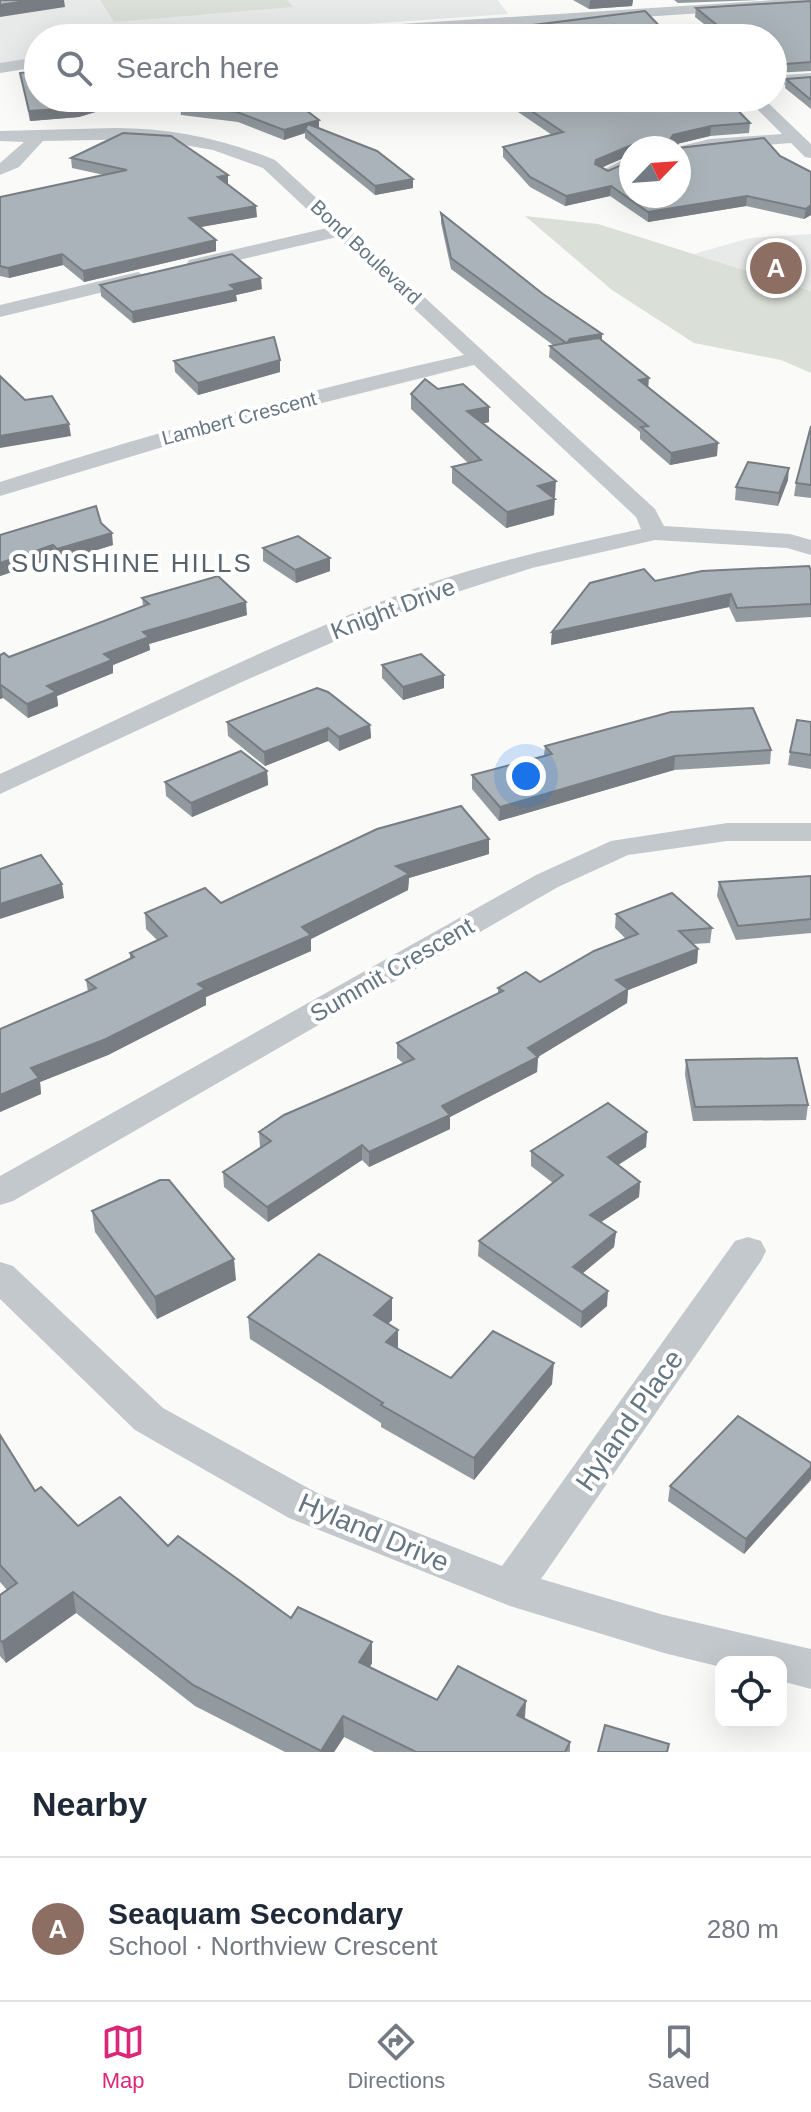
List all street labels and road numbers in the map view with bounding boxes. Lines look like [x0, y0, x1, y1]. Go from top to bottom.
street label: Bond Boulevard [306, 195, 426, 309]
street label: Lambert Crescent [159, 387, 319, 449]
street label: Knight Drive [327, 573, 459, 645]
street label: Summit Crescent [305, 912, 478, 1027]
street label: Hyland Place [569, 1344, 689, 1497]
street label: Hyland Drive [294, 1487, 454, 1578]

